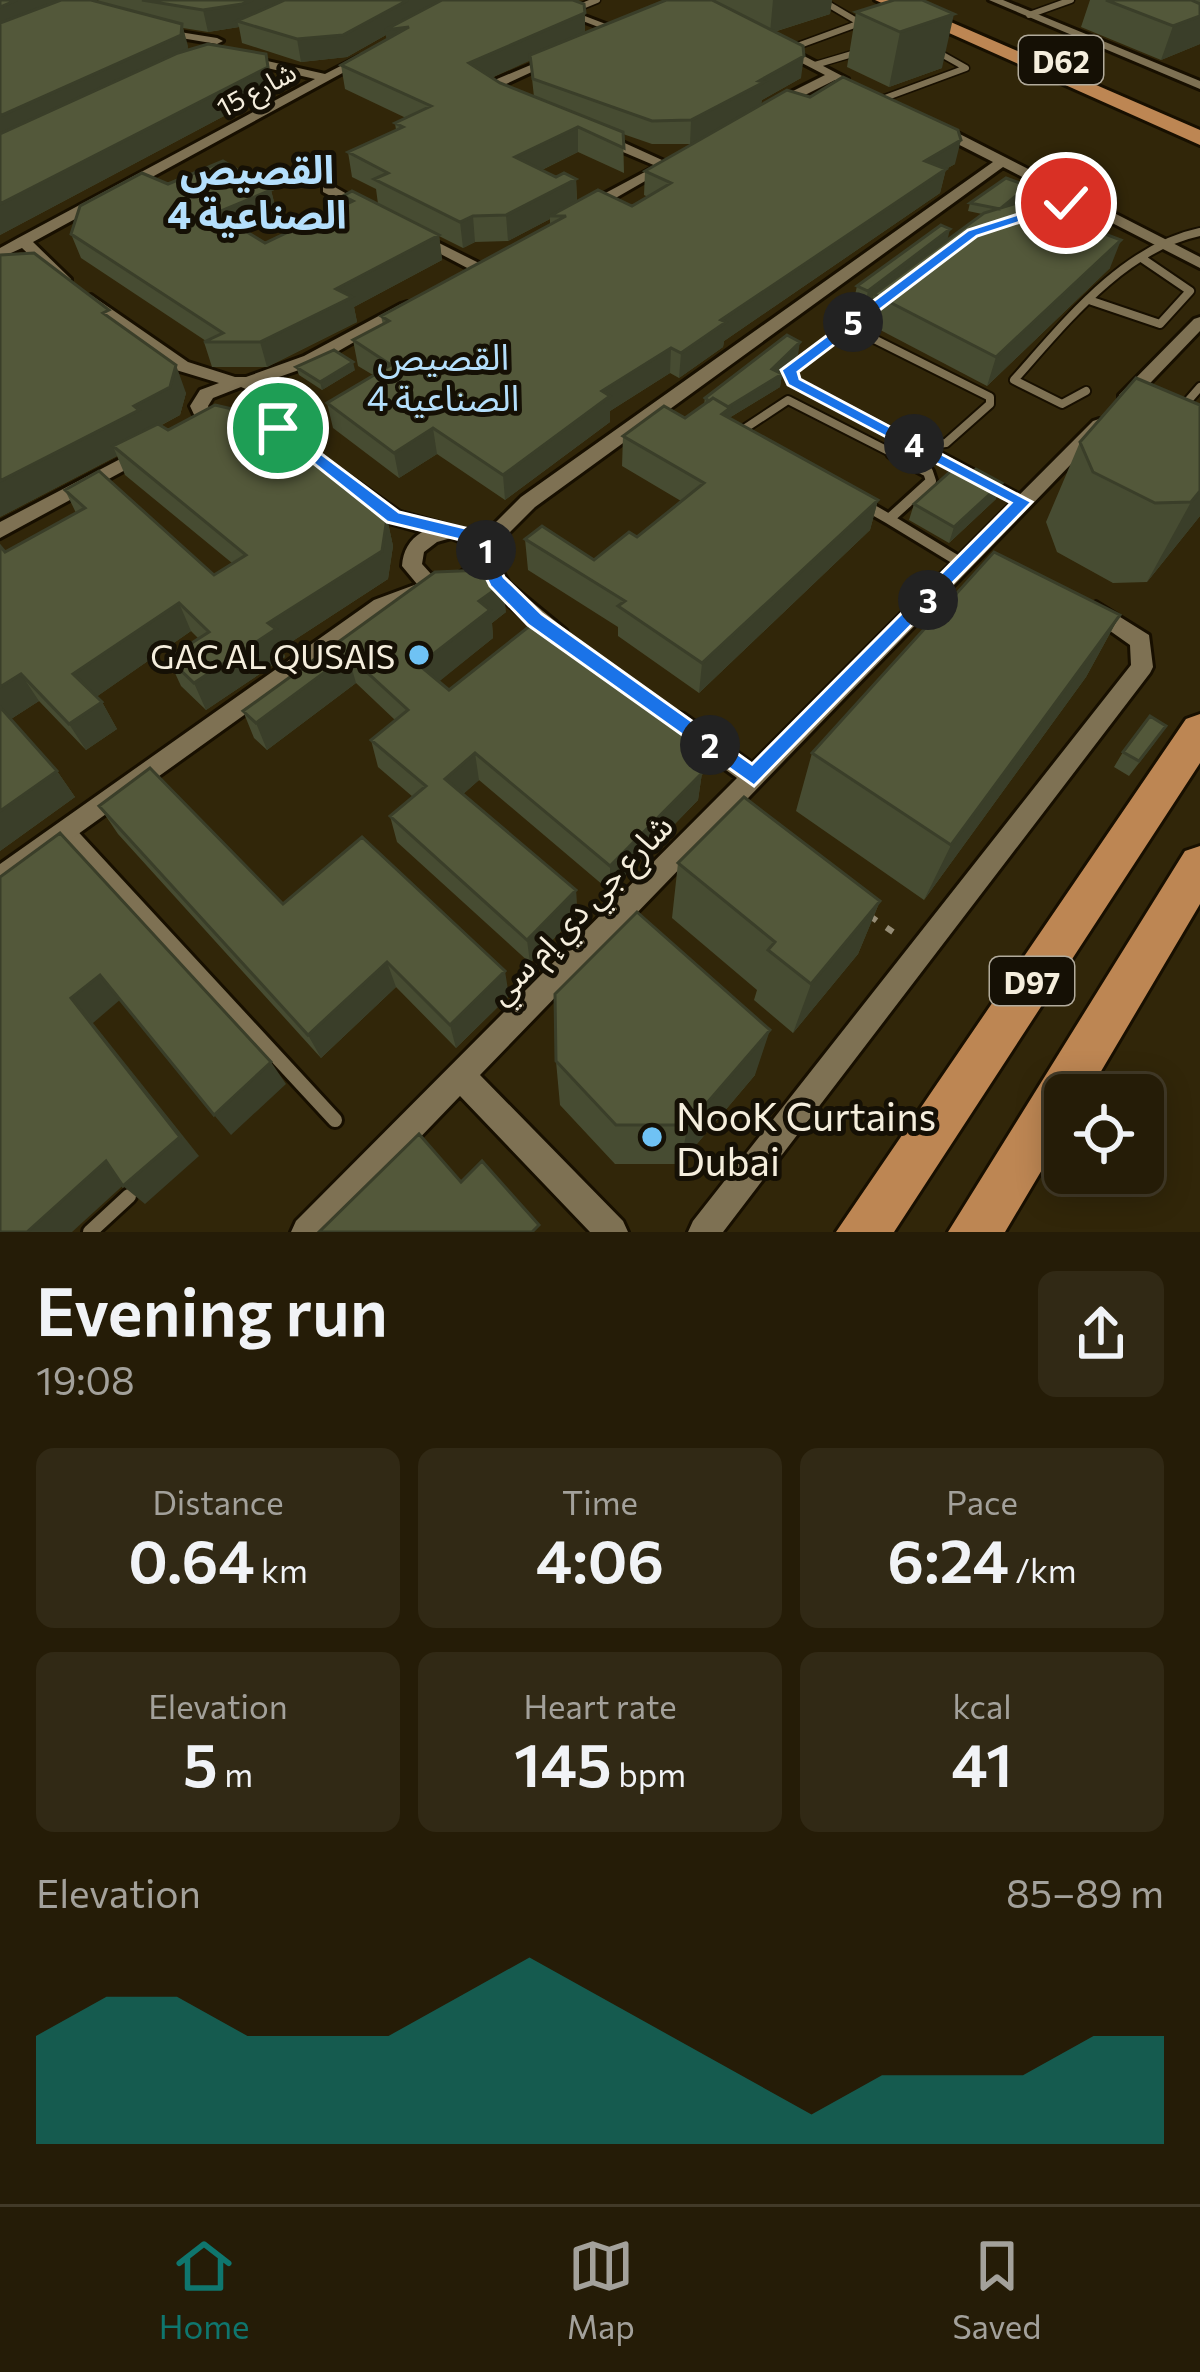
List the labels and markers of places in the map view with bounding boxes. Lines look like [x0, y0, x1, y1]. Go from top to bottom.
pin [1015, 152, 1117, 254]
pin: 5 [823, 292, 883, 352]
pin [227, 377, 329, 479]
pin: 4 [884, 414, 944, 474]
pin: 1 [456, 520, 516, 580]
pin: 3 [898, 570, 958, 630]
place label: GAC AL QUSAIS [150, 635, 395, 676]
marker: GAC AL QUSAIS [406, 642, 432, 668]
pin: 2 [680, 715, 740, 775]
place label: NooK Curtains Dubai [676, 1091, 936, 1184]
marker: NooK Curtains Dubai [639, 1124, 665, 1150]

